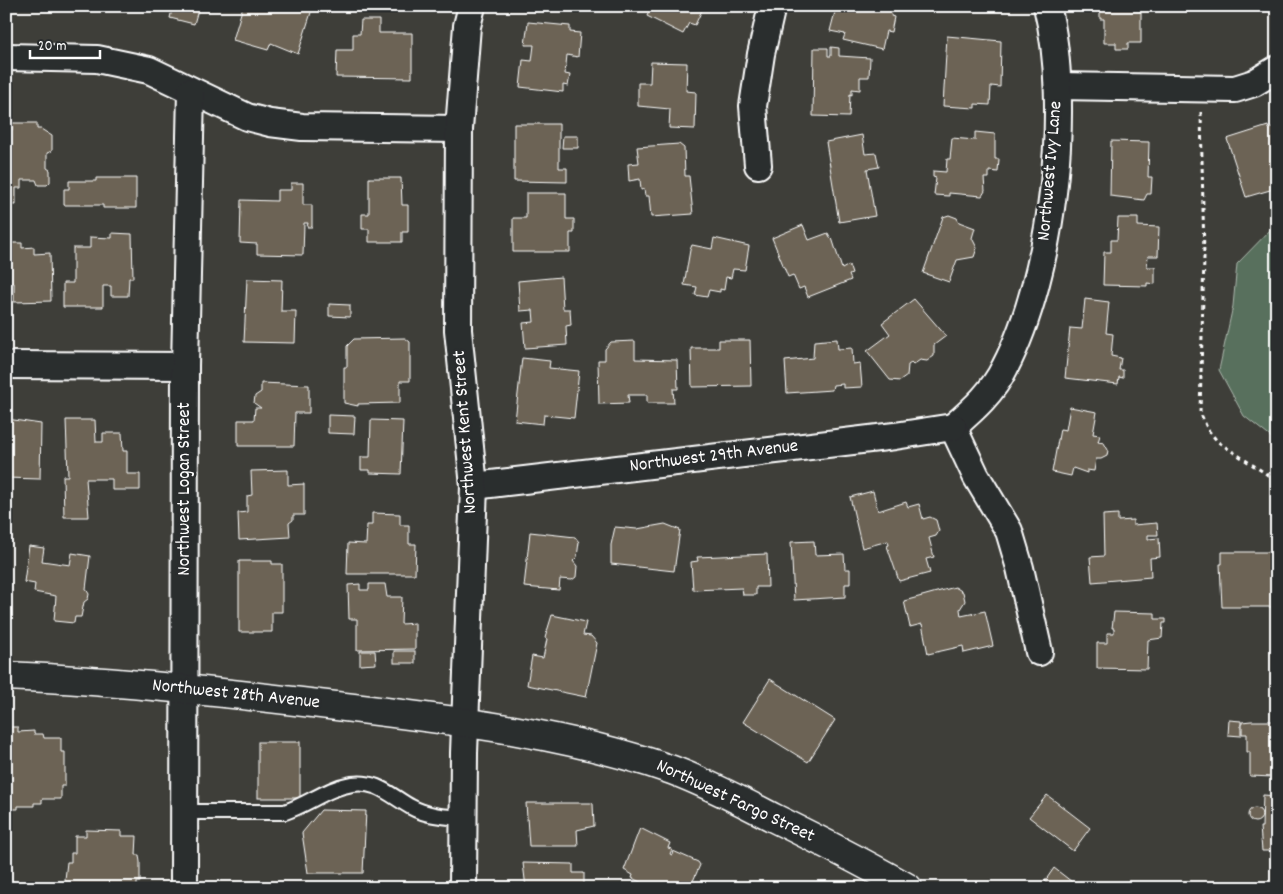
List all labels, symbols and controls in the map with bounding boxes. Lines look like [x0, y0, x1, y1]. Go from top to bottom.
scale bar [30, 28, 100, 60]
text: 20 m [38, 36, 66, 58]
street label: Northwest Ivy Lane [1031, 100, 1071, 242]
street label: Northwest Kent Street [447, 349, 485, 515]
street label: Northwest Logan Street [172, 402, 199, 576]
street label: Northwest 29th Avenue [628, 433, 800, 481]
street label: Northwest 28th Avenue [151, 673, 321, 717]
street label: Northwest Fargo Street [651, 753, 819, 851]

